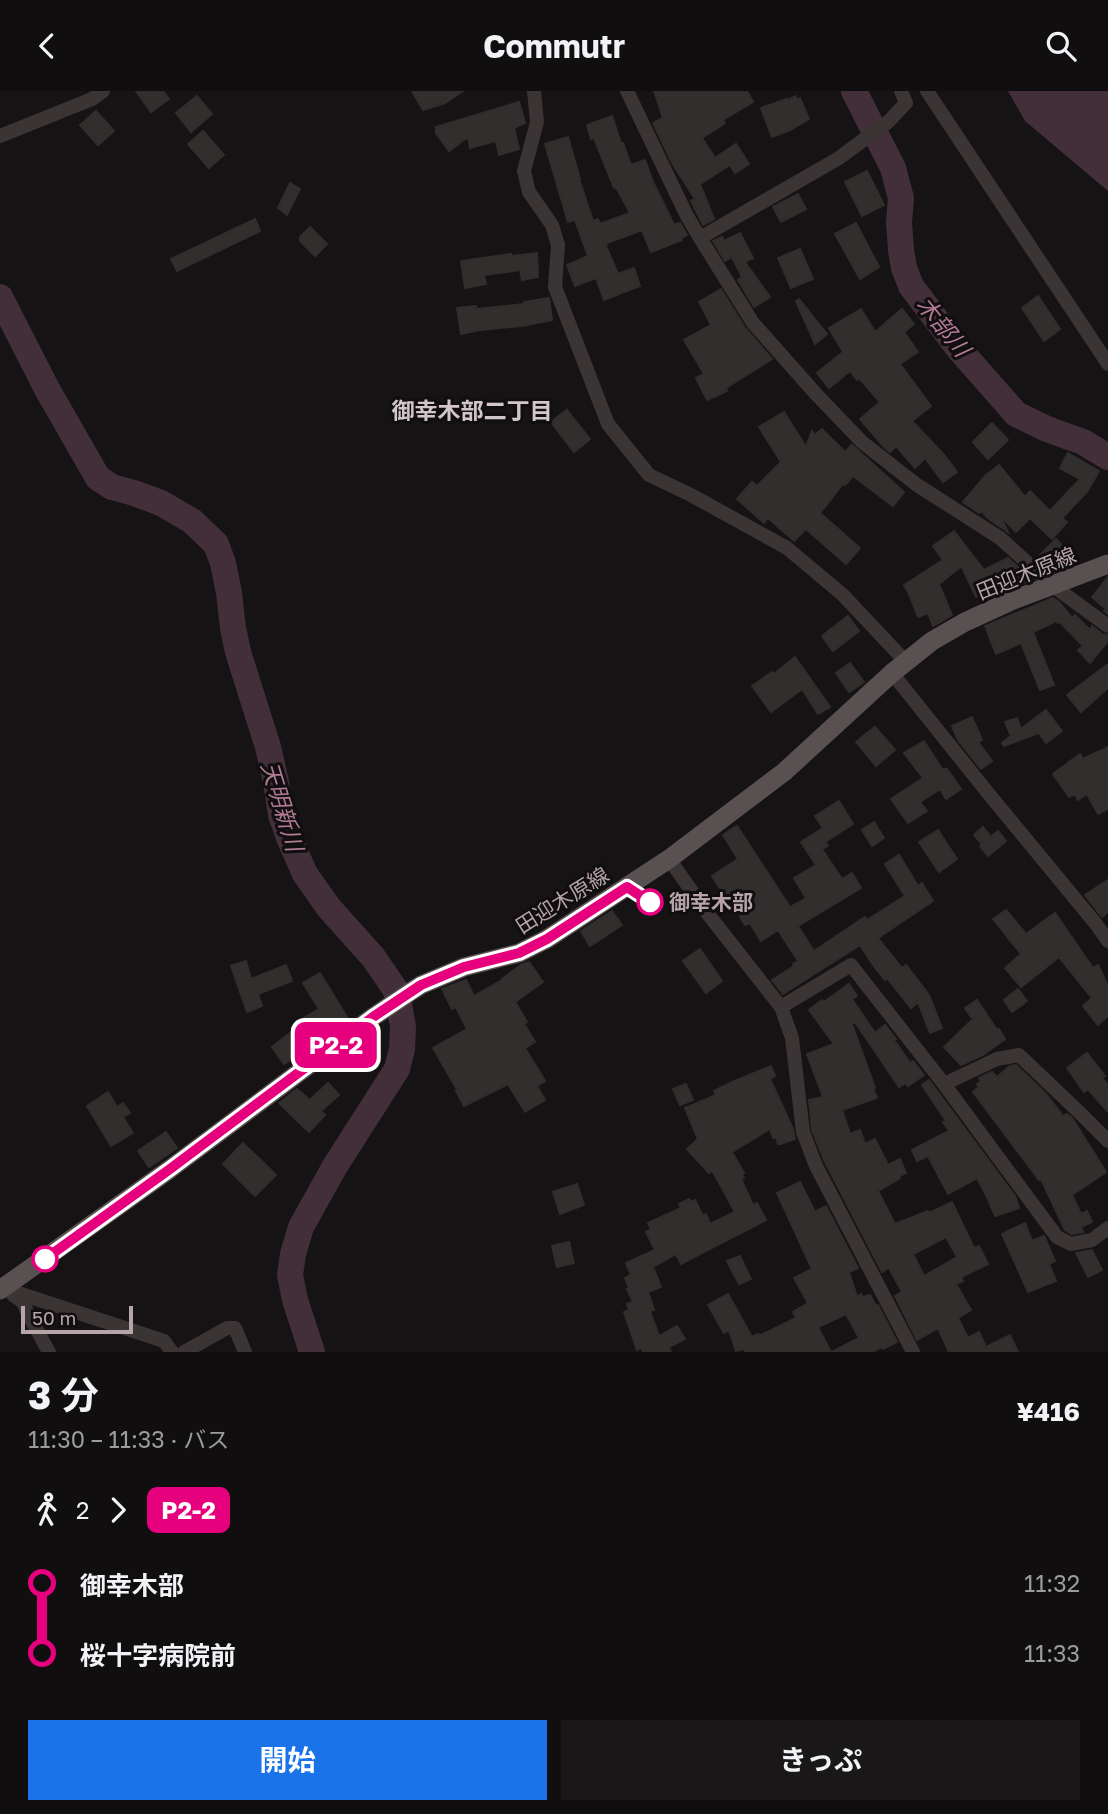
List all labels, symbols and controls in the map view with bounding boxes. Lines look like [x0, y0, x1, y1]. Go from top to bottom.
icon: back [28, 27, 66, 65]
text: Commutr [483, 27, 625, 65]
icon: search [1042, 27, 1080, 65]
water label: 木部川 [911, 290, 978, 364]
district label: 御幸木部二丁目 [392, 396, 553, 424]
street label: 田迎木原線 [972, 541, 1080, 605]
water label: 天明新川 [256, 758, 311, 857]
street label: 田迎木原線 [511, 861, 613, 939]
marker: 御幸木部 [637, 889, 663, 915]
place label: 御幸木部 [669, 889, 753, 915]
line badge: P2-2 [287, 1022, 385, 1068]
text: P2-2 [309, 1030, 363, 1059]
unlabelled marker [32, 1246, 58, 1272]
scale bar [21, 1303, 133, 1335]
text: 50 m [32, 1306, 76, 1329]
text: 3 分 [28, 1372, 99, 1417]
text: ¥416 [1017, 1396, 1080, 1427]
text: 11:30 – 11:33 · バス [28, 1425, 229, 1453]
icon: walk [28, 1491, 66, 1529]
icon: forward [99, 1491, 137, 1529]
text: P2-2 [161, 1495, 216, 1524]
text: 2 [76, 1496, 89, 1524]
text: 11:32 [1024, 1569, 1080, 1597]
text: 御幸木部 [80, 1570, 184, 1601]
text: 11:33 [1024, 1639, 1080, 1667]
text: 桜十字病院前 [80, 1640, 236, 1671]
button: 開始 [28, 1720, 547, 1800]
button: きっぷ [561, 1720, 1080, 1800]

